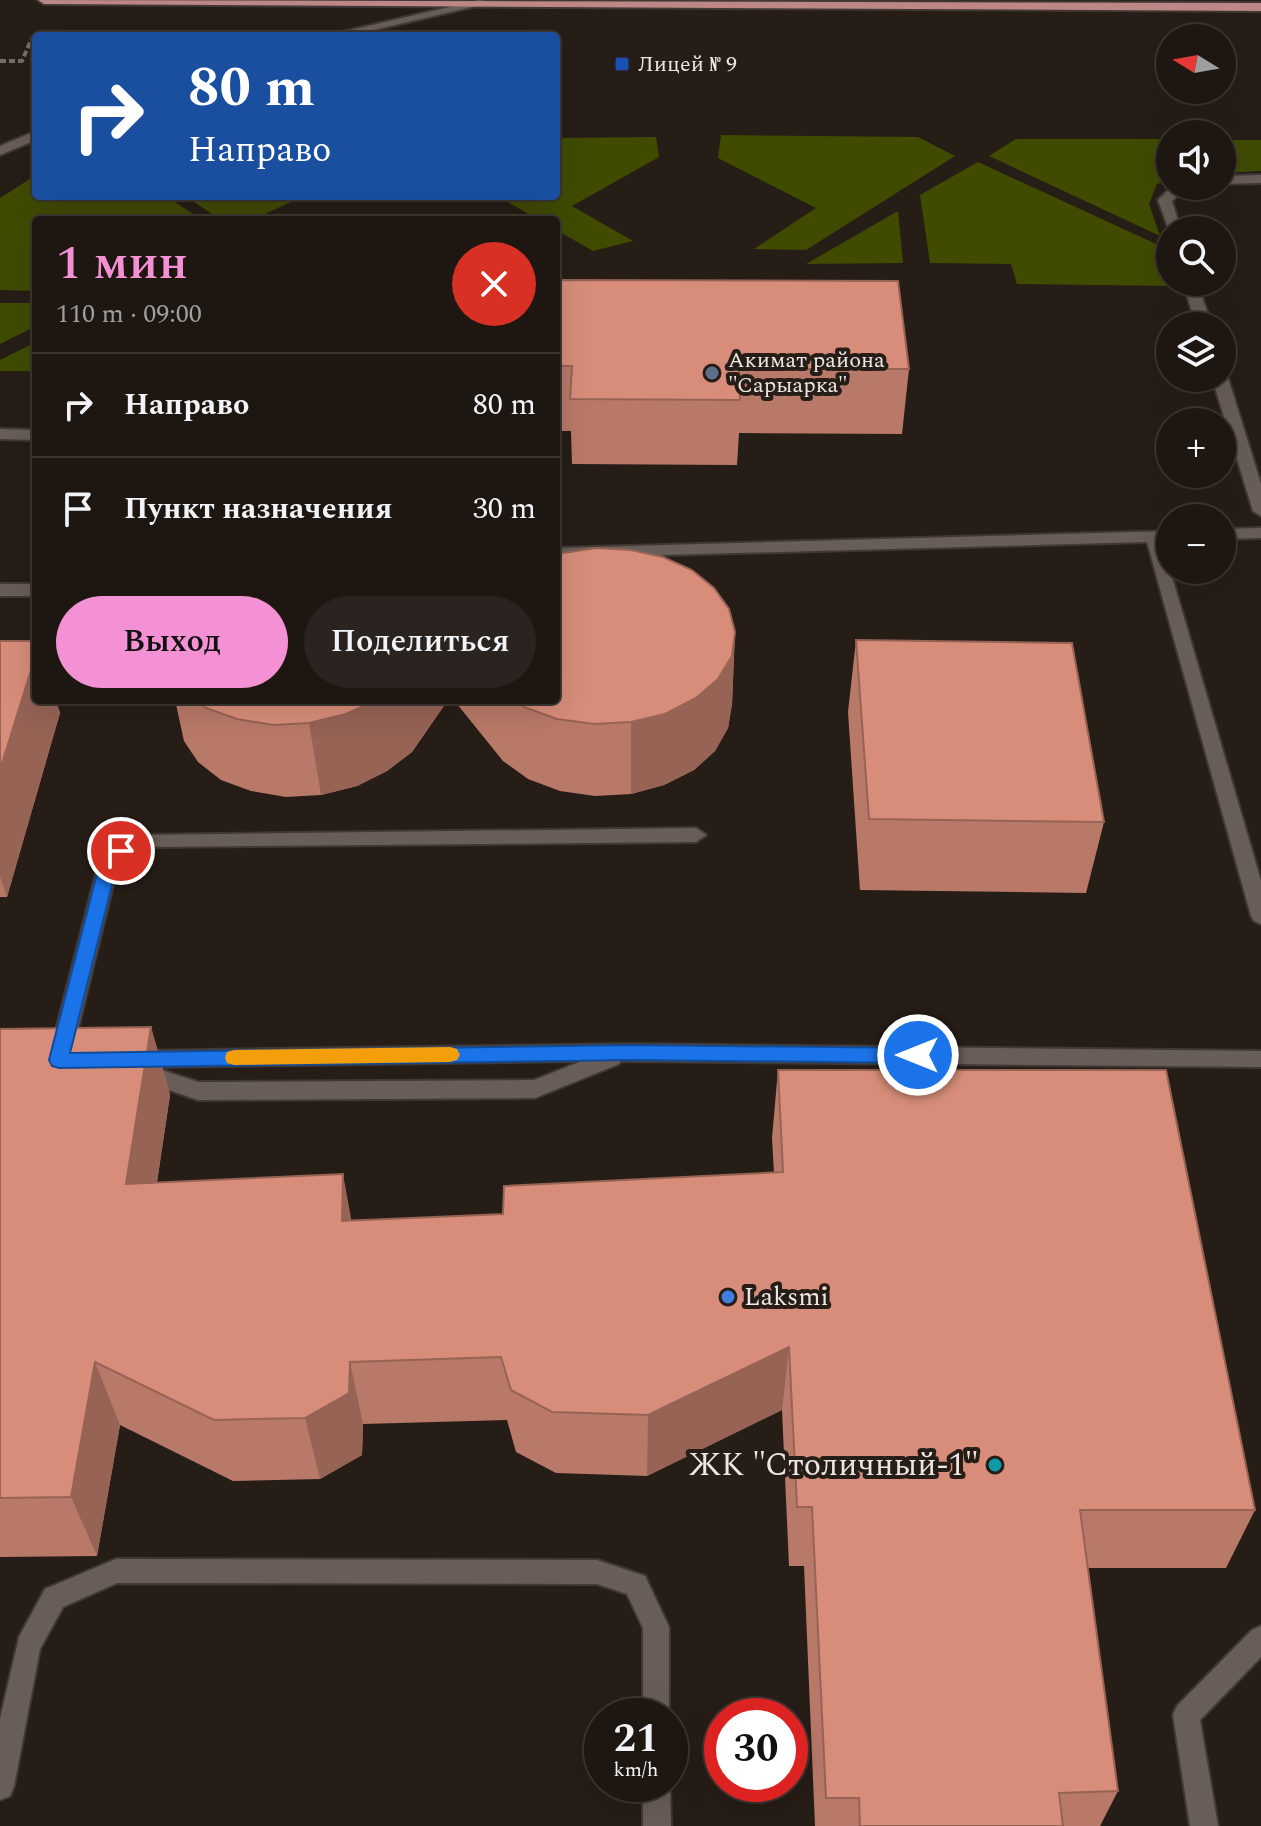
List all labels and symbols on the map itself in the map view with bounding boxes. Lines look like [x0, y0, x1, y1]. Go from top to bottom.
north arrow [1156, 24, 1236, 104]
place label: Лицей № 9 [638, 48, 737, 81]
marker: Лицей № 9 [613, 55, 631, 73]
place label: Акимат района "Сарыарка" [728, 344, 885, 402]
marker: Акимат района "Сарыарка" [703, 364, 721, 382]
pin [87, 817, 155, 885]
position arrow [876, 1013, 960, 1097]
place label: Laksmi [744, 1277, 829, 1317]
marker: Laksmi [719, 1288, 737, 1306]
place label: ЖК "Столичный-1" [689, 1441, 979, 1490]
marker: ЖК "Столичный-1" [986, 1456, 1004, 1474]
speed limit sign: 30 [704, 1698, 808, 1802]

